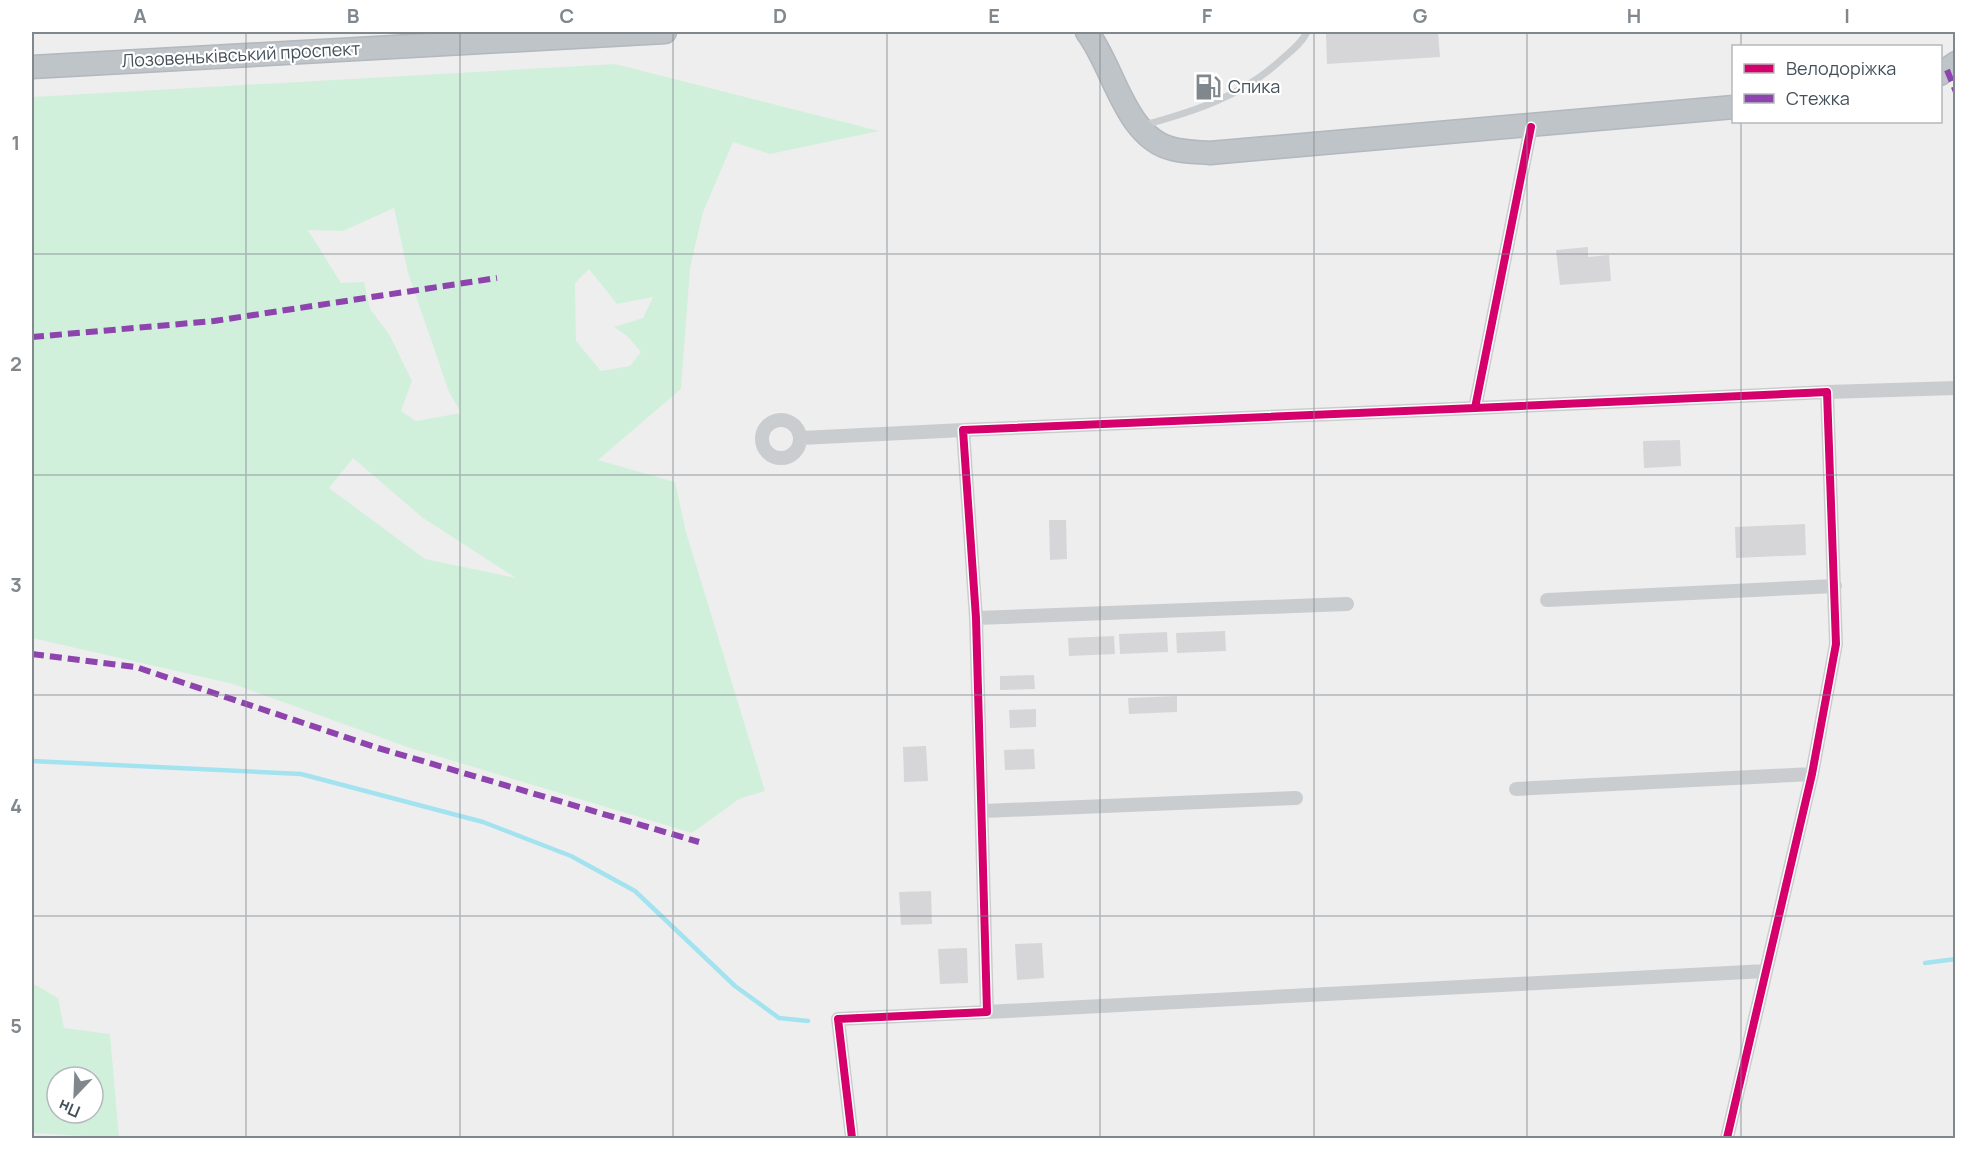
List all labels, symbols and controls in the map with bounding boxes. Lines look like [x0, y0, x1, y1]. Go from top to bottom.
text: A [133, 2, 147, 29]
text: B [347, 2, 360, 29]
text: C [560, 2, 574, 29]
text: D [773, 2, 787, 29]
text: E [988, 2, 1000, 29]
text: F [1202, 2, 1213, 29]
text: G [1413, 2, 1428, 29]
text: H [1627, 2, 1641, 29]
text: I [1844, 2, 1850, 29]
street label: Лозовеньківський проспект [121, 36, 361, 72]
legend [1732, 45, 1942, 123]
text: Велодоріжка [1786, 56, 1896, 80]
fuel station icon: Спика [1193, 72, 1223, 102]
place label: Спика [1228, 74, 1280, 98]
text: Стежка [1786, 86, 1850, 110]
text: 1 [12, 129, 20, 156]
text: 2 [10, 350, 22, 377]
text: 3 [10, 571, 22, 598]
text: 4 [10, 792, 22, 819]
text: 5 [10, 1012, 22, 1039]
north arrow [45, 1065, 105, 1125]
text: Пн [55, 1094, 83, 1123]

